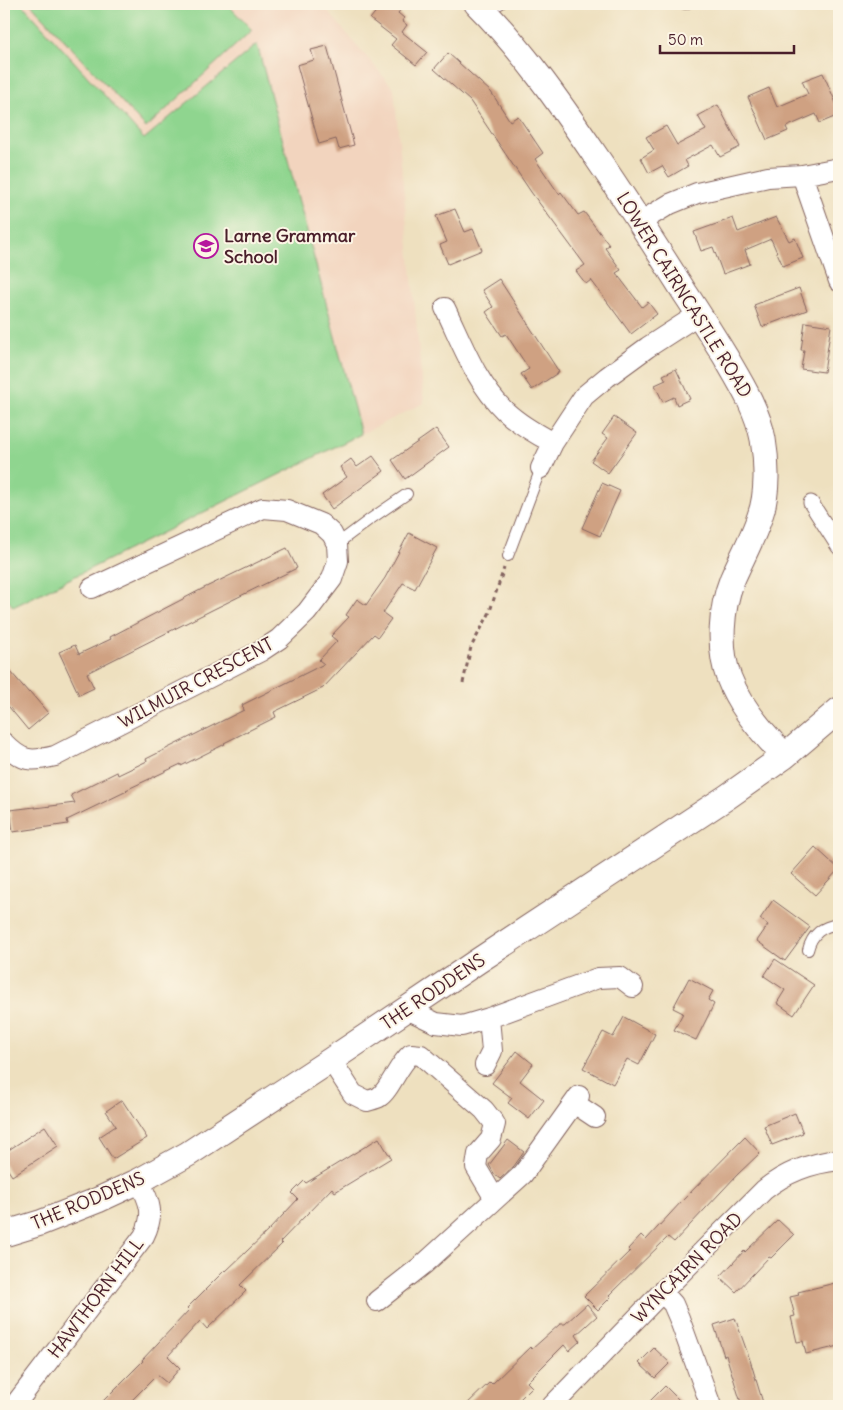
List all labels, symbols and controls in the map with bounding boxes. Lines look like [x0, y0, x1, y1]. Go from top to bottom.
scale bar [660, 22, 794, 54]
text: 50 m [668, 30, 703, 49]
street label: LOWER CAIRNCASTLE ROAD [612, 188, 757, 402]
place label: Larne Grammar School [224, 224, 356, 268]
school or university icon: Larne Grammar School [193, 233, 219, 259]
street label: WILMUIR CRESCENT [114, 632, 277, 733]
street label: THE RODDENS [376, 948, 489, 1035]
street label: THE RODDENS [28, 1166, 148, 1235]
street label: WYNCAIRN ROAD [626, 1207, 747, 1328]
street label: HAWTHORN HILL [43, 1233, 149, 1363]

